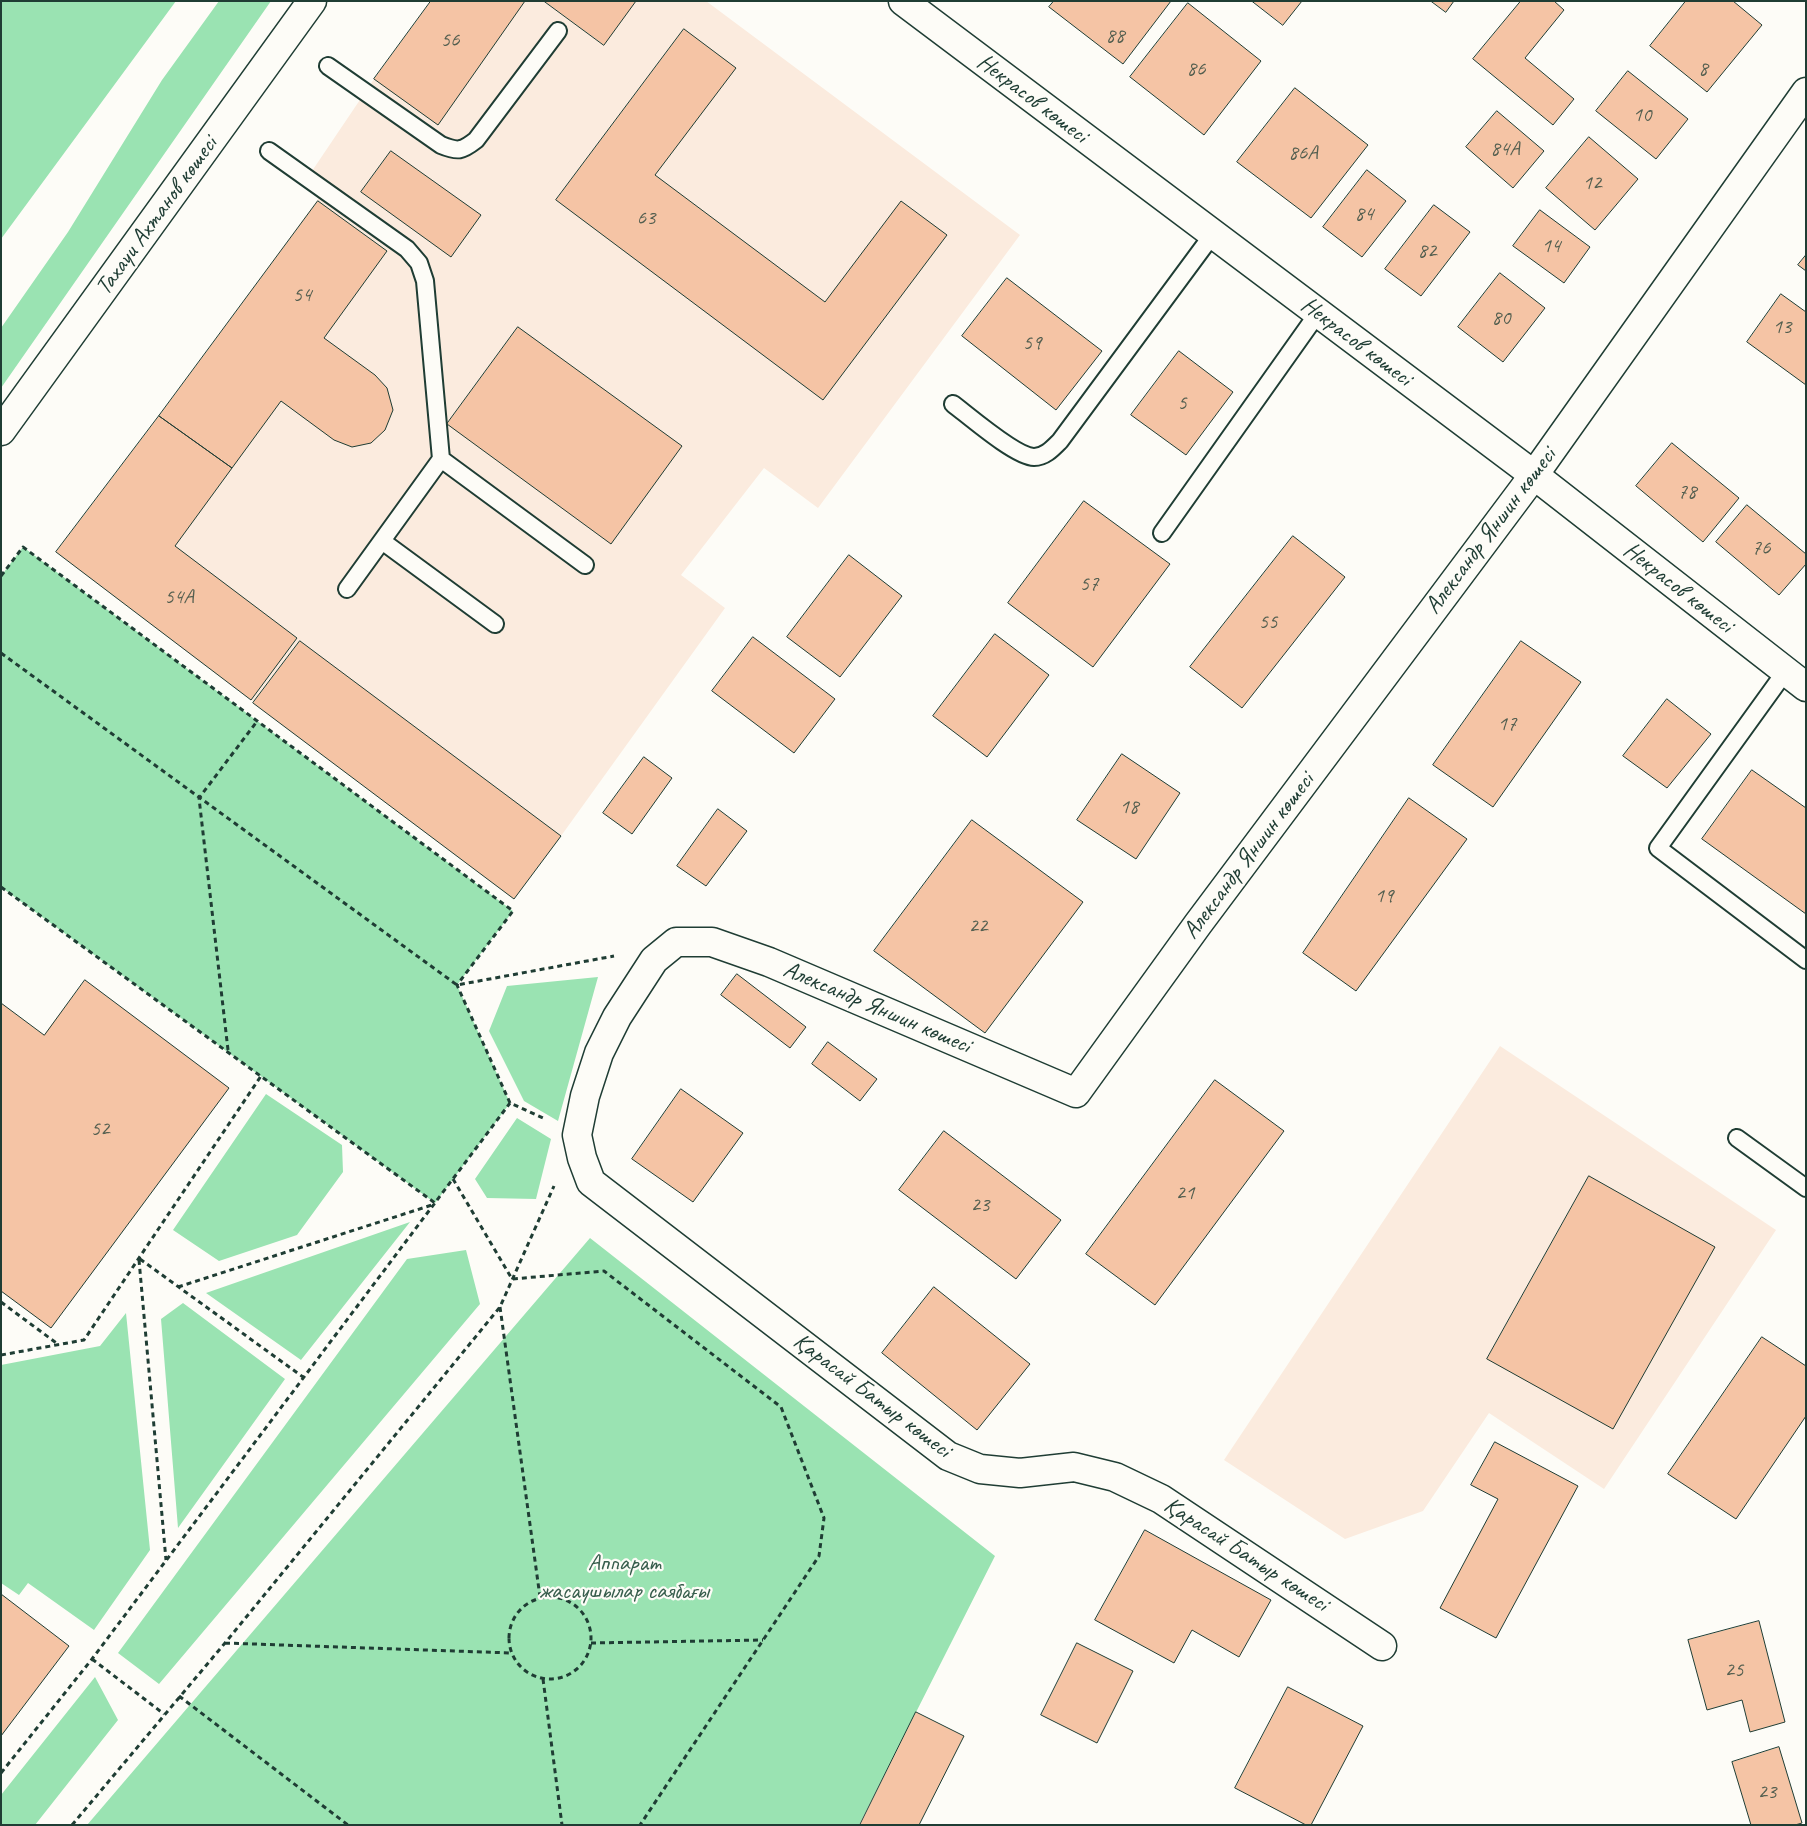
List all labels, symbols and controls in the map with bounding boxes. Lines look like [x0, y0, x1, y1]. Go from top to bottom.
house number: 88 [1106, 23, 1124, 49]
house number: 56 [441, 27, 459, 53]
street label: Некрасов көшесі [971, 48, 1093, 150]
house number: 86 [1187, 56, 1205, 82]
house number: 8 [1698, 56, 1708, 82]
house number: 10 [1633, 102, 1651, 128]
street label: Тахауи Ахтанов көшесі [90, 131, 224, 301]
house number: 84А [1490, 136, 1520, 162]
house number: 86А [1288, 140, 1318, 166]
house number: 12 [1583, 170, 1601, 196]
house number: 84 [1355, 201, 1373, 227]
house number: 63 [637, 205, 655, 231]
house number: 14 [1542, 233, 1560, 259]
house number: 82 [1418, 238, 1436, 264]
house number: 54 [293, 282, 311, 308]
street label: Некрасов көшесі [1295, 291, 1417, 393]
house number: 80 [1492, 305, 1510, 331]
house number: 13 [1773, 314, 1791, 340]
house number: 59 [1023, 330, 1041, 356]
house number: 5 [1177, 390, 1187, 416]
street label: Александр Яншин көшесі [1419, 442, 1563, 620]
house number: 78 [1678, 479, 1696, 505]
house number: 76 [1752, 535, 1770, 561]
street label: Некрасов көшесі [1617, 536, 1739, 640]
house number: 57 [1080, 571, 1098, 597]
house number: 54А [164, 584, 194, 610]
house number: 55 [1259, 609, 1277, 635]
house number: 17 [1498, 711, 1516, 737]
street label: Александр Яншин көшесі [1177, 767, 1321, 945]
house number: 18 [1120, 794, 1138, 820]
house number: 19 [1375, 883, 1393, 909]
house number: 22 [969, 913, 987, 939]
street label: Александр Яншин көшесі [779, 956, 975, 1060]
house number: 52 [91, 1116, 109, 1142]
house number: 21 [1176, 1180, 1194, 1206]
house number: 23 [971, 1192, 989, 1218]
street label: Қарасай Батыр көшесі [787, 1327, 957, 1465]
street label: Қарасай Батыр көшесі [1158, 1491, 1334, 1619]
park label: Аппарат жасаушылар саябағы [539, 1550, 709, 1606]
house number: 25 [1725, 1657, 1743, 1683]
house number: 23 [1758, 1779, 1776, 1805]

